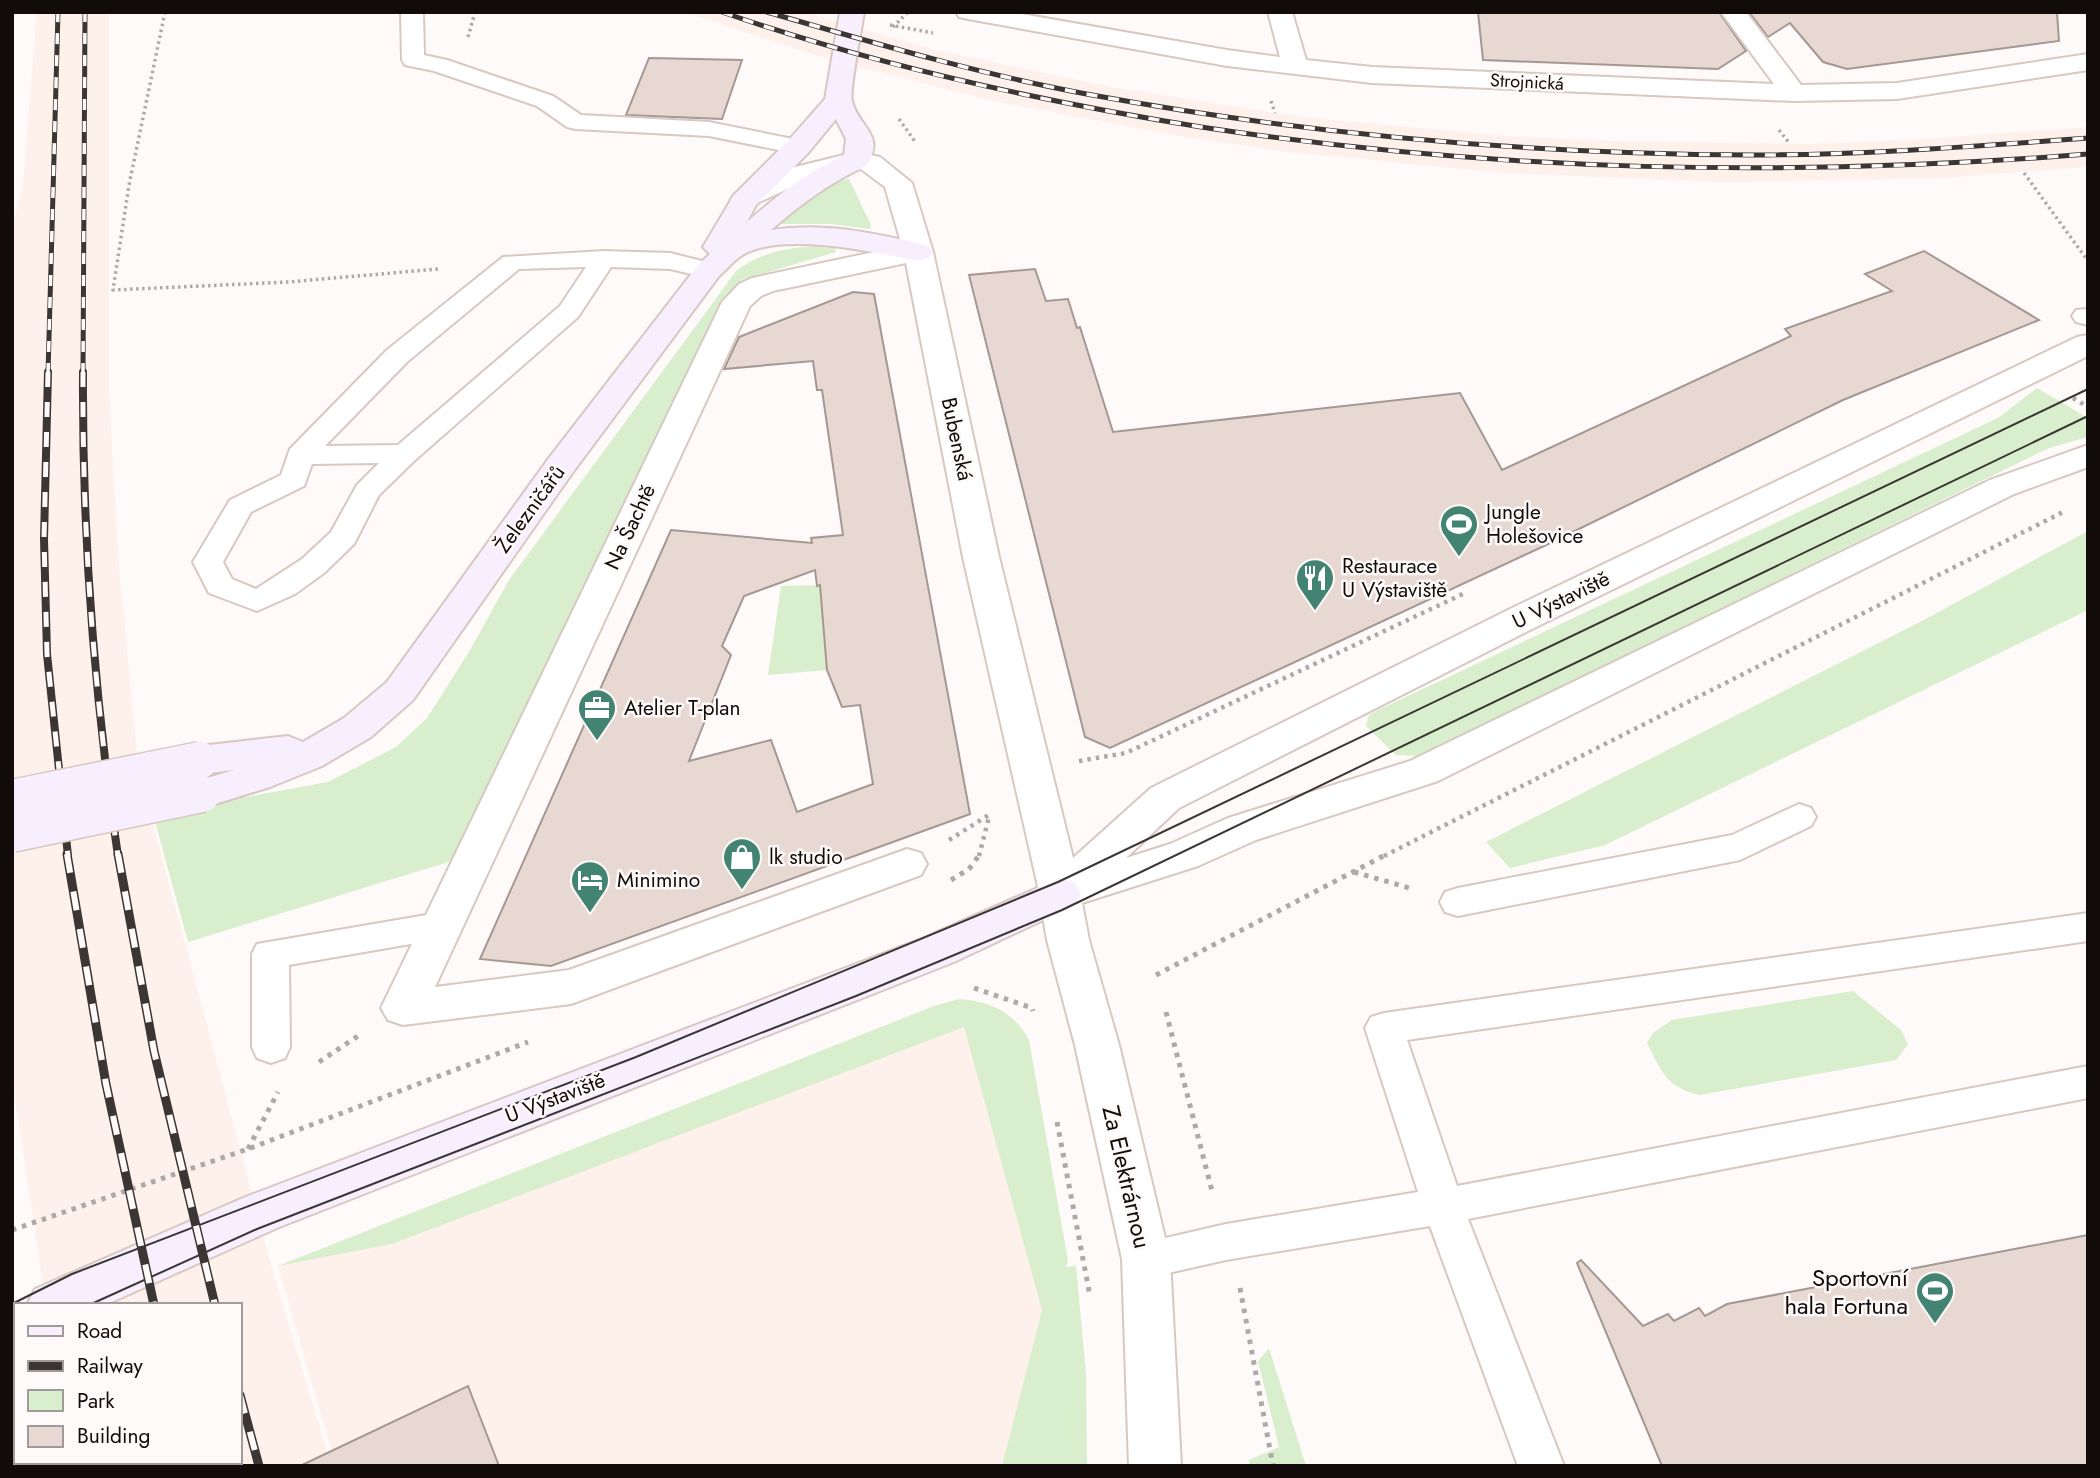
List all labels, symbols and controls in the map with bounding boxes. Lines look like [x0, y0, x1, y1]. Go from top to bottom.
street label: Strojnická [1489, 67, 1565, 97]
street label: Bubenská [934, 395, 980, 483]
street label: Železničářů [488, 459, 572, 559]
street label: Na Šachtě [597, 479, 663, 575]
place label: Jungle Holešovice [1483, 497, 1583, 551]
sports icon: Jungle Holešovice [1438, 503, 1480, 558]
place label: Restaurace U Výstaviště [1342, 551, 1447, 605]
restaurant icon: Restaurace U Výstaviště [1294, 557, 1336, 612]
street label: U Výstaviště [1507, 563, 1615, 637]
office icon: Atelier T-plan [576, 687, 618, 742]
place label: Atelier T-plan [624, 693, 740, 723]
shop icon: lk studio [721, 836, 763, 891]
place label: lk studio [769, 842, 843, 872]
hotel icon: Minimino [569, 859, 611, 914]
place label: Minimino [617, 865, 700, 895]
street label: U Výstaviště [501, 1065, 610, 1131]
street label: Za Elektrárnou [1094, 1102, 1160, 1252]
place label: Sportovní hala Fortuna [1784, 1260, 1909, 1323]
sports icon: Sportovní hala Fortuna [1914, 1270, 1956, 1325]
legend [14, 1303, 242, 1464]
text: Road [77, 1316, 122, 1346]
text: Railway [77, 1351, 143, 1381]
text: Park [77, 1386, 115, 1416]
text: Building [77, 1421, 150, 1451]

